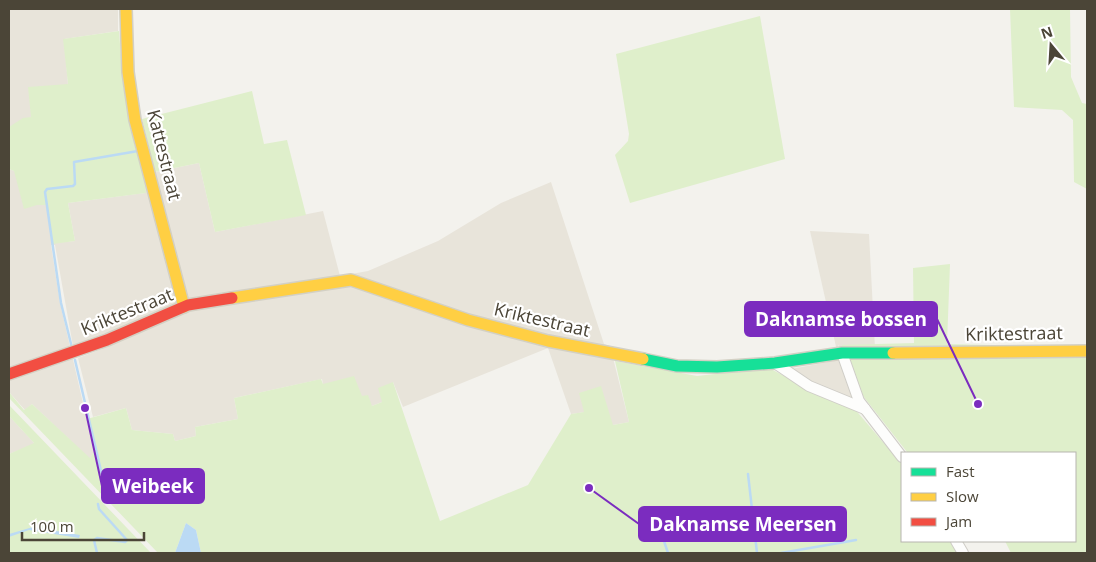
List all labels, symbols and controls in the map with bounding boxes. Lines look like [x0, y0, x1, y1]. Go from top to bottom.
north arrow [1026, 20, 1076, 70]
text: N [1038, 21, 1055, 43]
street label: Kattestraat [142, 107, 188, 203]
street label: Kriktestraat [77, 282, 176, 340]
street label: Kriktestraat [492, 296, 593, 342]
callout: Daknamse bossen [745, 302, 937, 336]
text: Daknamse bossen [755, 306, 927, 332]
street label: Kriktestraat [965, 320, 1063, 346]
legend [901, 452, 1076, 542]
text: Fast [946, 461, 975, 481]
callout: Weibeek [102, 469, 204, 503]
text: Weibeek [112, 473, 194, 499]
text: Slow [946, 486, 979, 506]
callout: Daknamse Meersen [639, 507, 846, 541]
scale bar [22, 510, 145, 542]
text: Daknamse Meersen [649, 511, 837, 537]
text: Jam [944, 511, 972, 531]
text: 100 m [30, 516, 74, 536]

